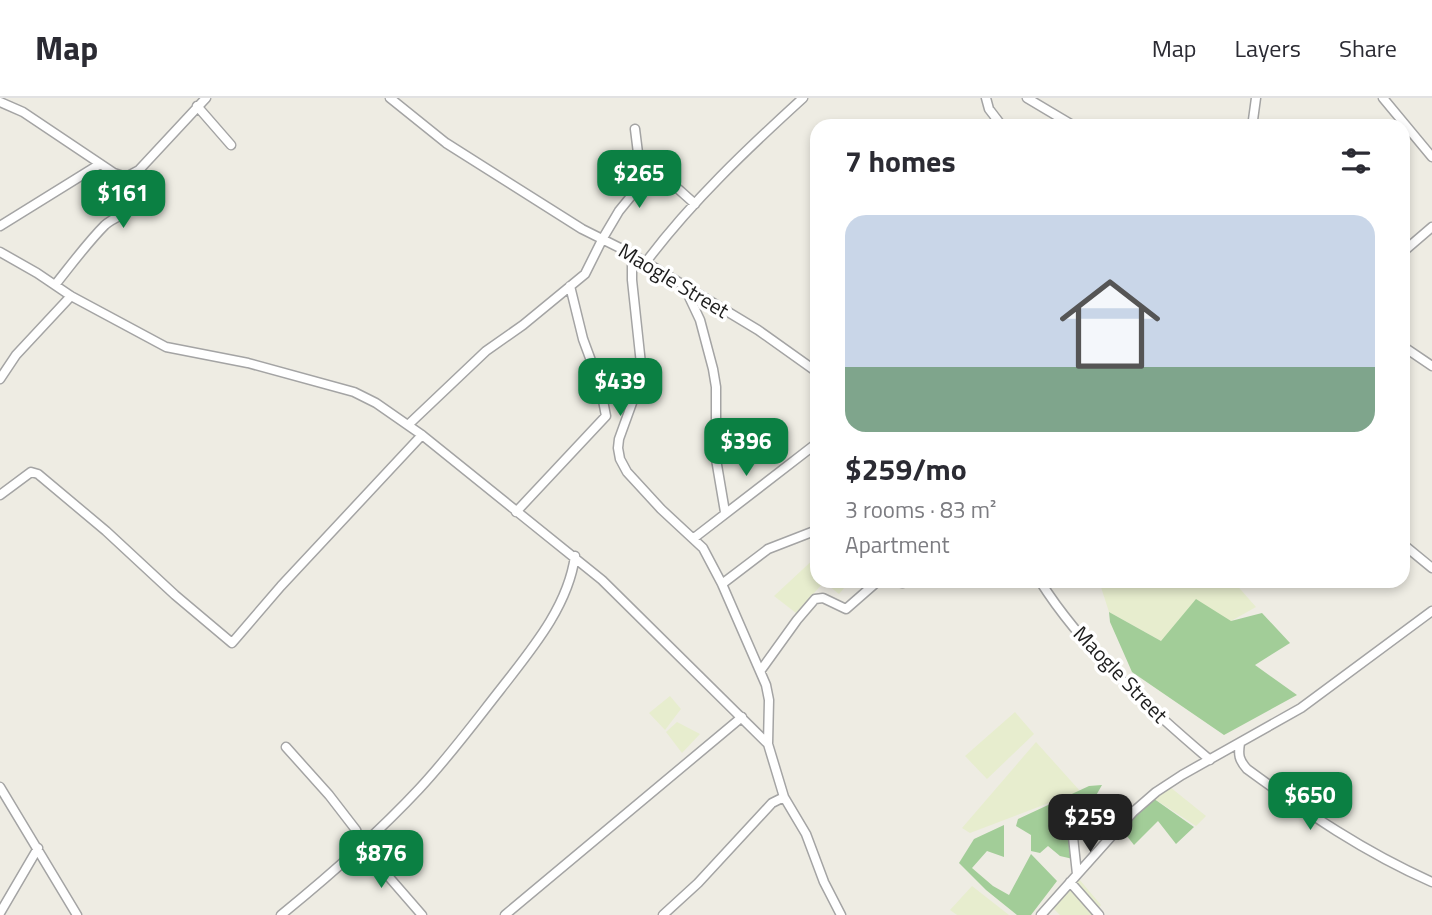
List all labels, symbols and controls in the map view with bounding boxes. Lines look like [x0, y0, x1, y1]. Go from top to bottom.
text: Map [35, 23, 98, 73]
text: Map [1152, 30, 1197, 66]
text: Layers [1235, 30, 1301, 66]
text: Share [1339, 30, 1397, 66]
text: 7 homes [845, 138, 956, 184]
icon: filters [1337, 142, 1375, 180]
pin: $265 [598, 150, 680, 210]
text: $265 [613, 155, 665, 190]
pin: $161 [82, 170, 164, 230]
text: $161 [97, 175, 149, 210]
street label: Maogle Street [613, 234, 736, 326]
icon: home [1047, 261, 1173, 387]
pin: $439 [579, 358, 661, 418]
text: $439 [594, 363, 646, 398]
pin: $396 [705, 418, 787, 478]
text: $396 [720, 423, 772, 458]
text: $259/mo [845, 446, 967, 492]
text: 3 rooms · 83 m² [845, 492, 996, 527]
text: Apartment [845, 527, 950, 562]
street label: Maogle Street [1066, 618, 1176, 730]
pin: $650 [1269, 772, 1351, 832]
text: $650 [1284, 777, 1336, 812]
pin: $259 [1049, 794, 1131, 854]
text: $259 [1064, 799, 1116, 834]
pin: $876 [340, 830, 422, 890]
text: $876 [355, 835, 407, 870]

